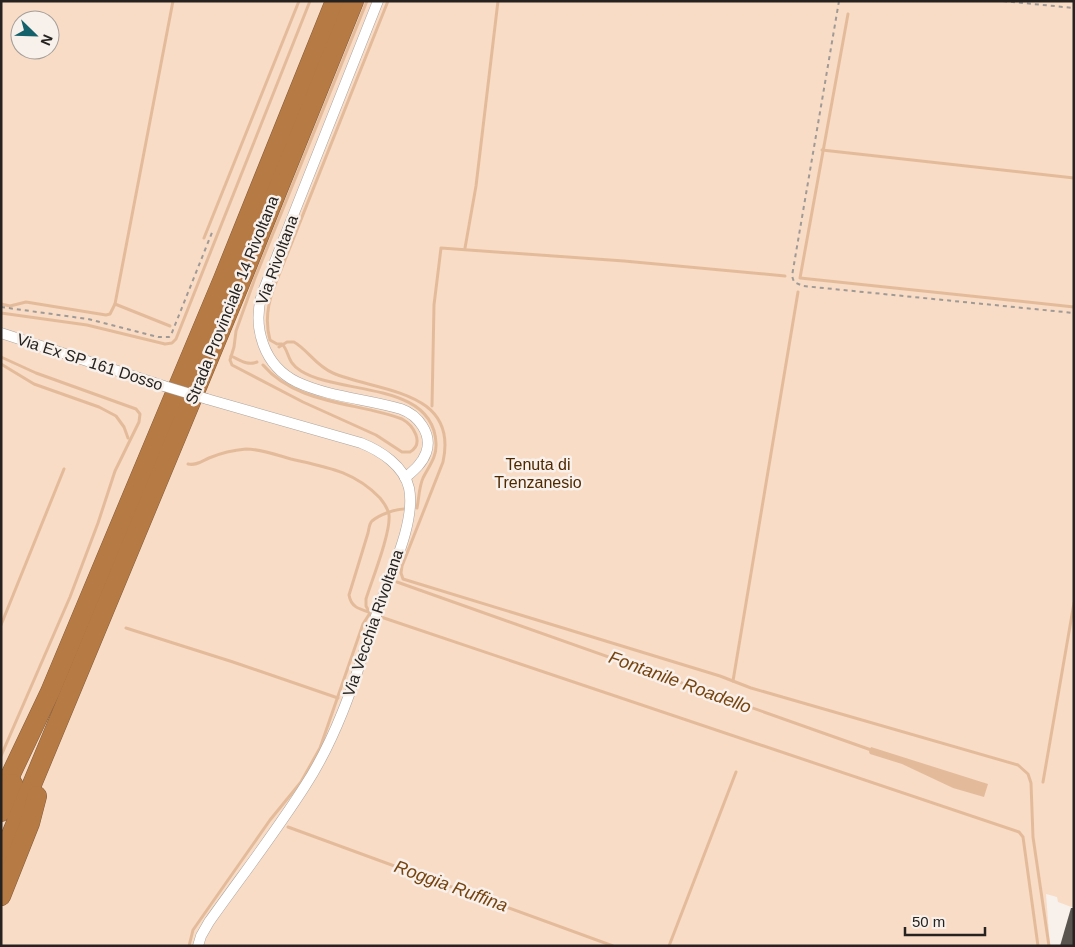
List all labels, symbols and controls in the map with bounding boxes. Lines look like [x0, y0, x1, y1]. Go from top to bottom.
north arrow [10, 10, 60, 60]
text: N [38, 32, 56, 48]
street label: Strada Provinciale 14 Rivoltana [182, 193, 282, 407]
street label: Via Rivoltana [253, 213, 301, 307]
street label: Via Ex SP 161 Dosso [15, 330, 165, 394]
park label: Tenuta di Trenzanesio [494, 456, 582, 491]
street label: Via Vecchia Rivoltana [340, 547, 406, 699]
water label: Fontanile Roadello [606, 647, 754, 717]
water label: Roggia Ruffina [392, 856, 510, 916]
scale bar [905, 904, 985, 936]
text: 50 m [912, 913, 945, 930]

